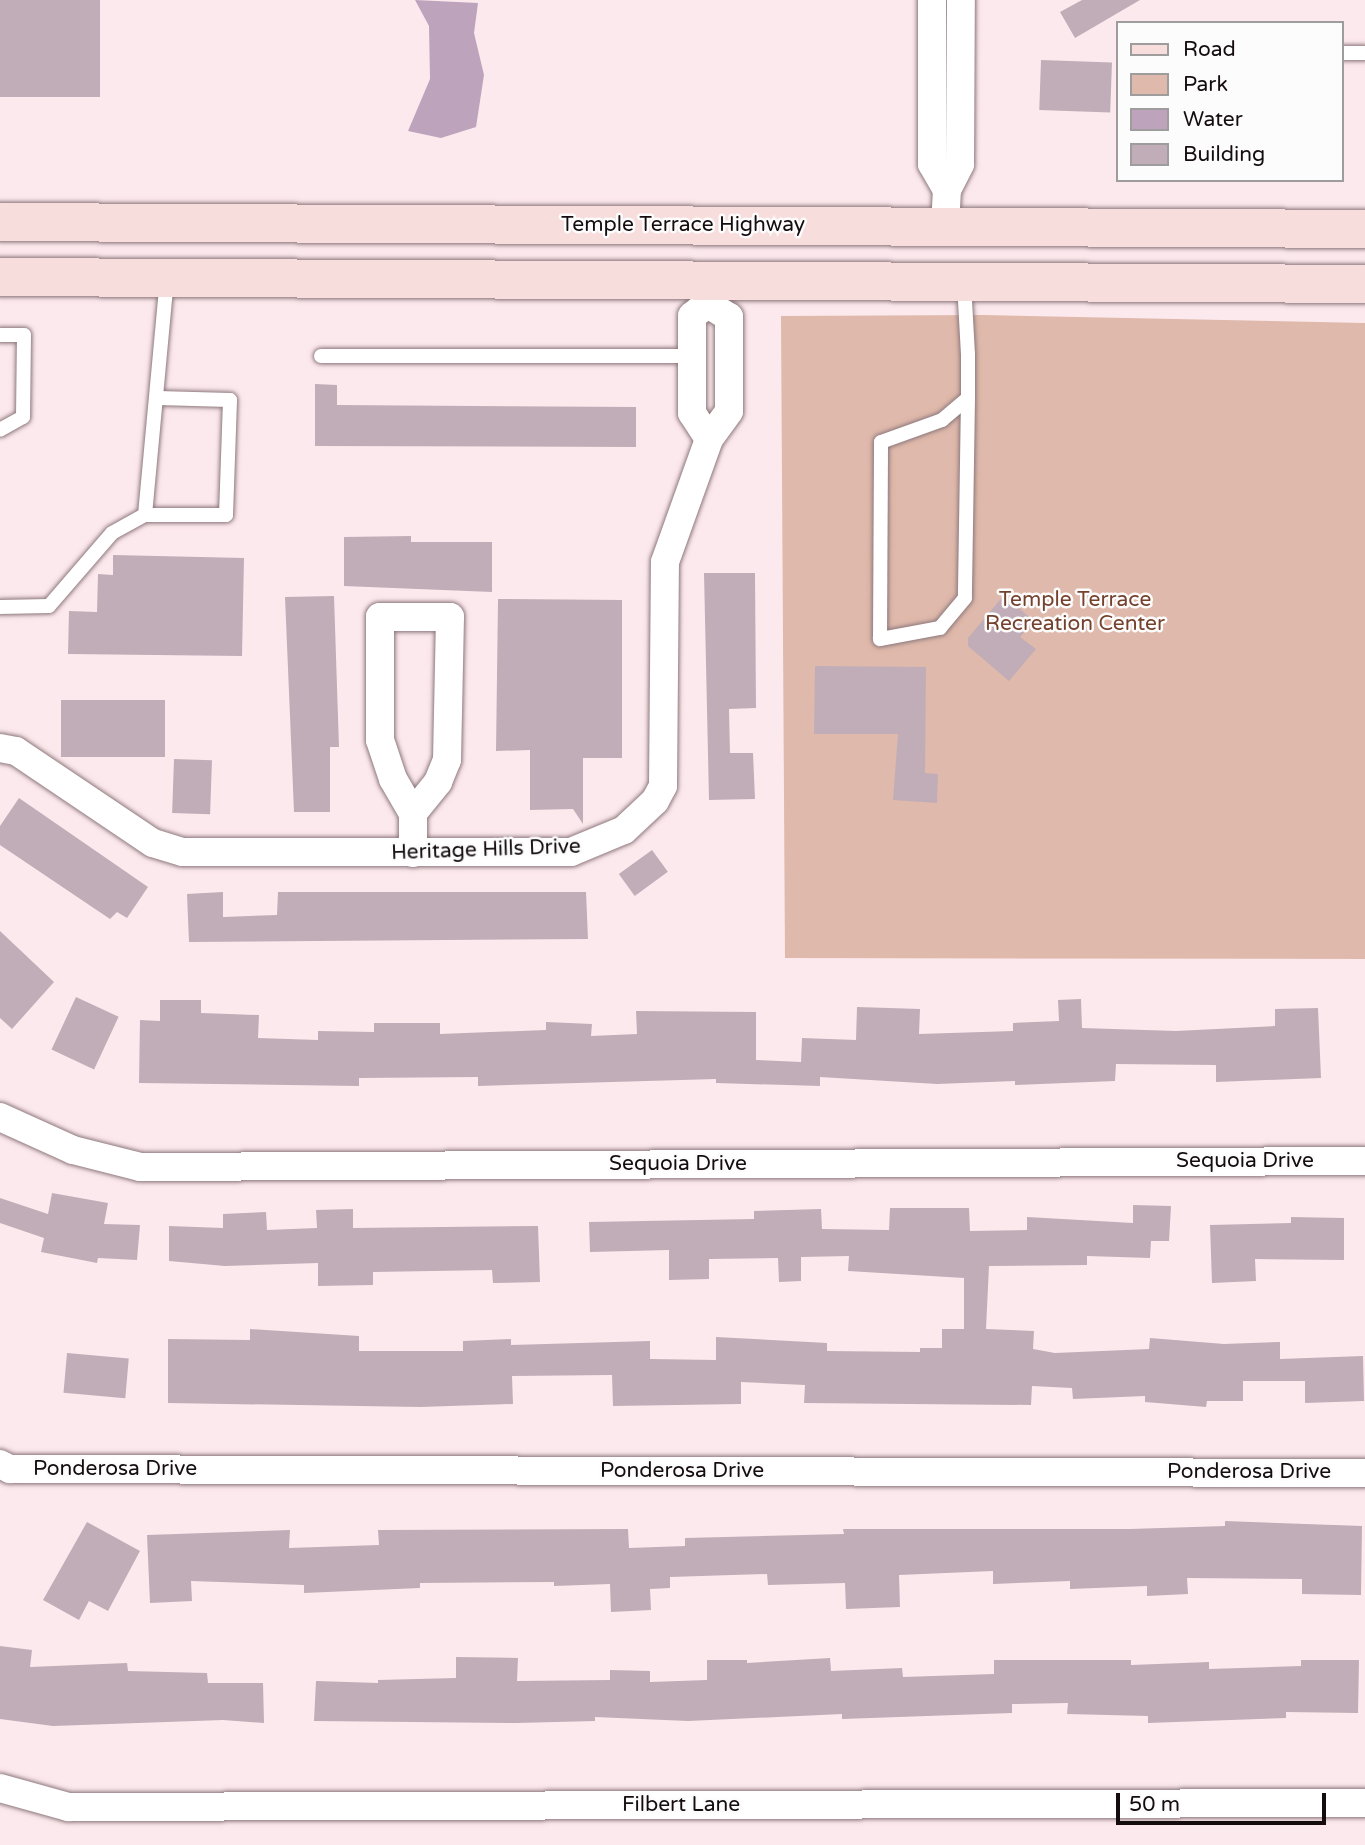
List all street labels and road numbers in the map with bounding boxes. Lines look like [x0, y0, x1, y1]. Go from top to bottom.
street label: Temple Terrace Highway [561, 212, 805, 238]
street label: Heritage Hills Drive [391, 834, 581, 866]
street label: Sequoia Drive [1176, 1148, 1314, 1174]
street label: Sequoia Drive [609, 1151, 747, 1177]
street label: Ponderosa Drive [33, 1456, 197, 1482]
street label: Ponderosa Drive [600, 1458, 764, 1484]
street label: Ponderosa Drive [1167, 1459, 1331, 1485]
street label: Filbert Lane [622, 1792, 740, 1818]

